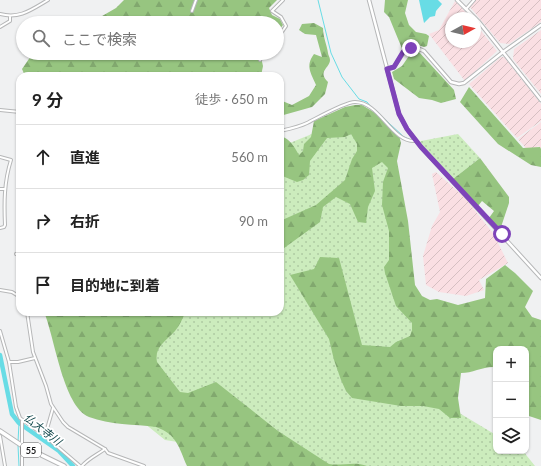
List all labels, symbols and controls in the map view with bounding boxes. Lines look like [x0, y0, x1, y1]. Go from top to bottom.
north arrow [445, 12, 481, 48]
search box [16, 16, 284, 60]
icon: search [30, 27, 52, 49]
text: ここで検索 [62, 30, 137, 48]
route end [402, 39, 420, 57]
text: 9 分 [32, 89, 63, 110]
text: 徒歩 · 650 m [195, 91, 268, 107]
icon: ahead [32, 146, 54, 168]
text: 直進 [70, 148, 100, 166]
text: 560 m [231, 149, 268, 165]
icon: right [32, 210, 54, 232]
text: 右折 [70, 212, 100, 230]
text: 90 m [239, 213, 268, 229]
route start [493, 225, 511, 243]
icon: arrive [32, 274, 54, 296]
text: 目的地に到着 [70, 276, 160, 294]
map controls [493, 346, 529, 454]
button: + [493, 346, 529, 382]
button: − [493, 382, 529, 418]
water label: 仏大寺川 [22, 410, 65, 448]
button: layers [493, 418, 529, 454]
road number: 55 [21, 443, 41, 457]

